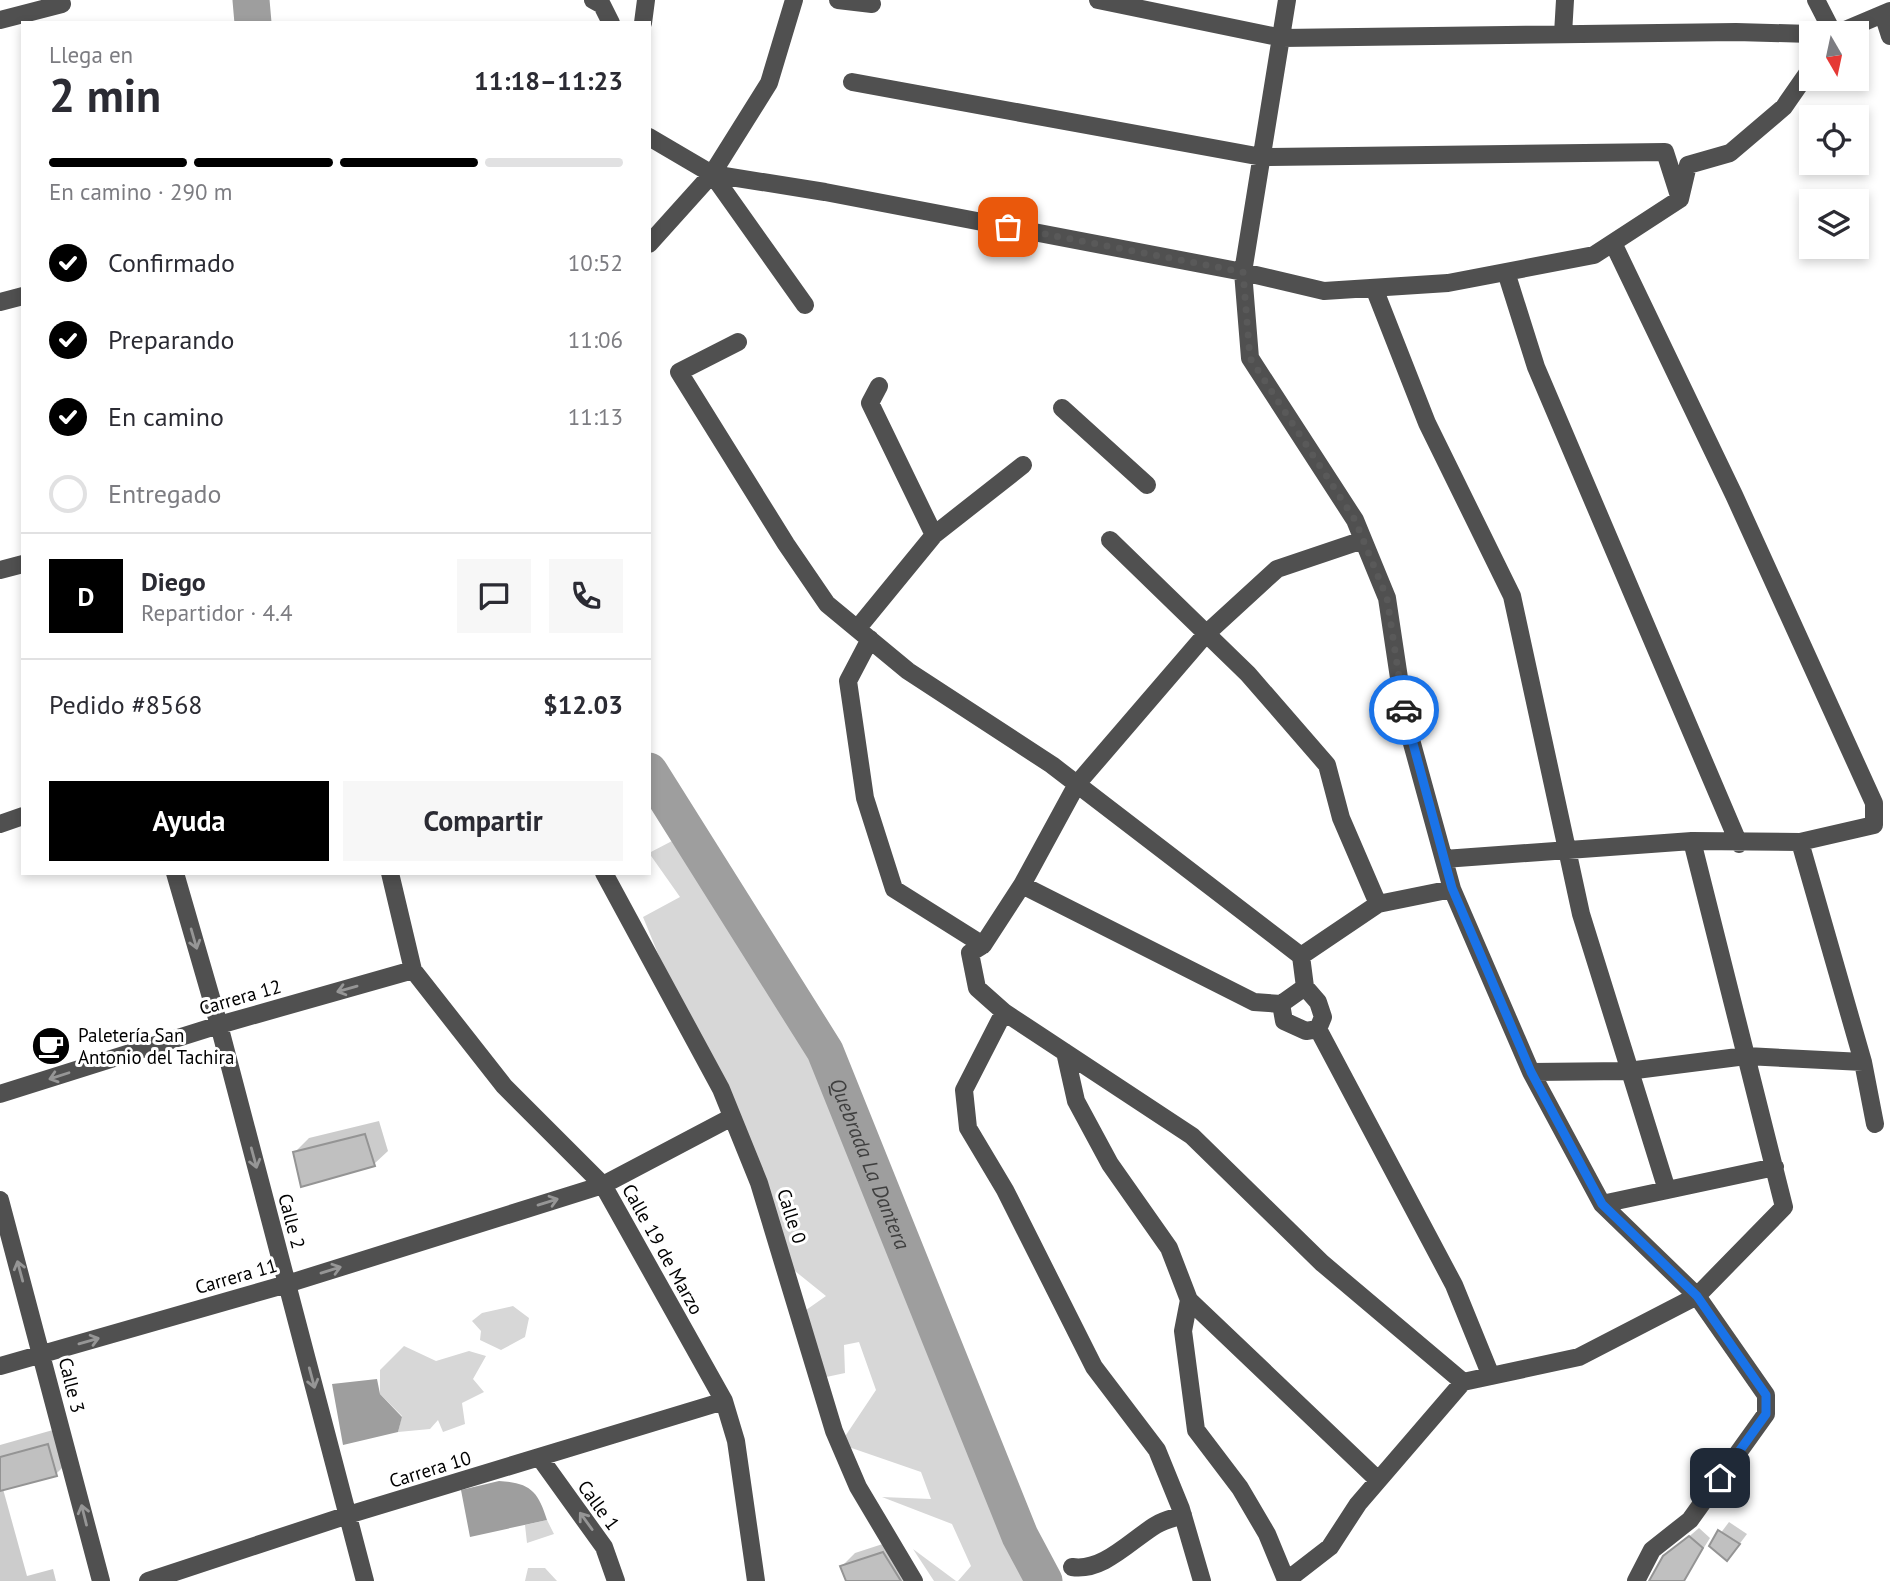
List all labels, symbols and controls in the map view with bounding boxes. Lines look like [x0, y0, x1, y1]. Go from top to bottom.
north arrow [1799, 21, 1869, 91]
map controls [1799, 21, 1869, 259]
text: Llega en [49, 40, 133, 69]
text: 11:18–11:23 [474, 64, 623, 97]
text: 2 min [49, 65, 161, 125]
button: locate [1799, 105, 1869, 175]
text: En camino · 290 m [49, 177, 232, 206]
button: layers [1799, 189, 1869, 259]
pin [978, 197, 1038, 257]
icon: bag [989, 208, 1027, 246]
icon: check [49, 244, 87, 282]
text: Confirmado [108, 246, 235, 279]
text: 10:52 [568, 248, 623, 277]
icon: check [49, 321, 87, 359]
text: Preparando [108, 323, 235, 356]
text: 11:06 [568, 325, 623, 354]
icon: check [49, 398, 87, 436]
text: En camino [108, 400, 224, 433]
text: 11:13 [568, 402, 623, 431]
text: Entregado [108, 477, 222, 510]
button: chat [457, 559, 531, 633]
button: phone [549, 559, 623, 633]
text: Diego [141, 565, 206, 598]
text: D [78, 580, 94, 613]
text: Repartidor · 4.4 [141, 598, 293, 627]
courier [1369, 675, 1439, 745]
text: Pedido #8568 [49, 688, 202, 721]
text: $12.03 [543, 688, 623, 721]
icon: car [1385, 691, 1423, 729]
button: Ayuda [49, 781, 329, 861]
button: Compartir [343, 781, 623, 861]
one-way arrow [188, 927, 201, 949]
street label: Carrera 12 [196, 974, 284, 1020]
one-way arrow [336, 983, 358, 996]
place label: Paletería San Antonio del Tachira [78, 1023, 235, 1069]
cafe icon: Paletería San Antonio del Tachira [30, 1025, 72, 1067]
one-way arrow [48, 1070, 70, 1083]
water label: Quebrada La Dantera [824, 1074, 917, 1254]
one-way arrow [248, 1146, 261, 1169]
street label: Calle 19 de Marzo [617, 1179, 709, 1319]
street label: Calle 0 [772, 1186, 812, 1246]
street label: Calle 2 [273, 1191, 311, 1251]
one-way arrow [537, 1195, 559, 1208]
street label: Carrera 11 [192, 1253, 280, 1299]
one-way arrow [12, 1260, 25, 1282]
one-way arrow [320, 1263, 342, 1276]
one-way arrow [78, 1333, 100, 1346]
street label: Calle 3 [54, 1355, 90, 1415]
one-way arrow [306, 1366, 319, 1389]
street label: Carrera 10 [386, 1445, 474, 1493]
pin [1690, 1448, 1750, 1508]
icon: home [1701, 1459, 1739, 1497]
street label: Calle 1 [573, 1475, 625, 1535]
one-way arrow [77, 1504, 90, 1527]
one-way arrow [579, 1511, 594, 1530]

